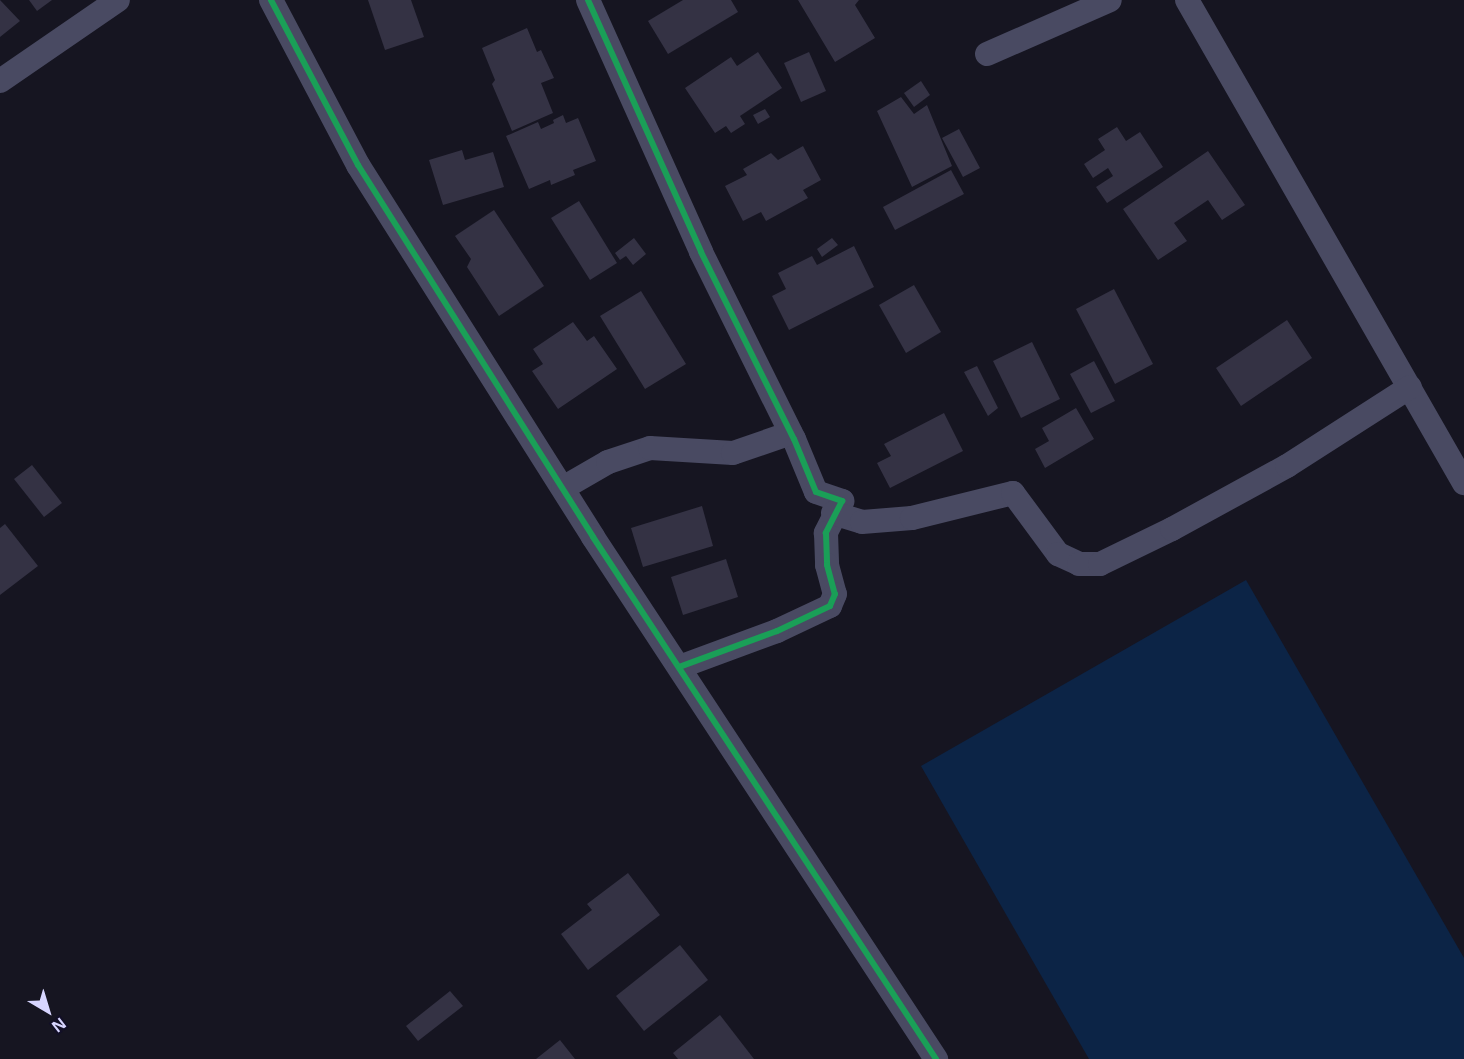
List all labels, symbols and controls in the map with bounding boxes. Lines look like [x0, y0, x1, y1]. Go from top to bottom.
north arrow [18, 981, 78, 1041]
text: N [47, 1013, 71, 1038]

